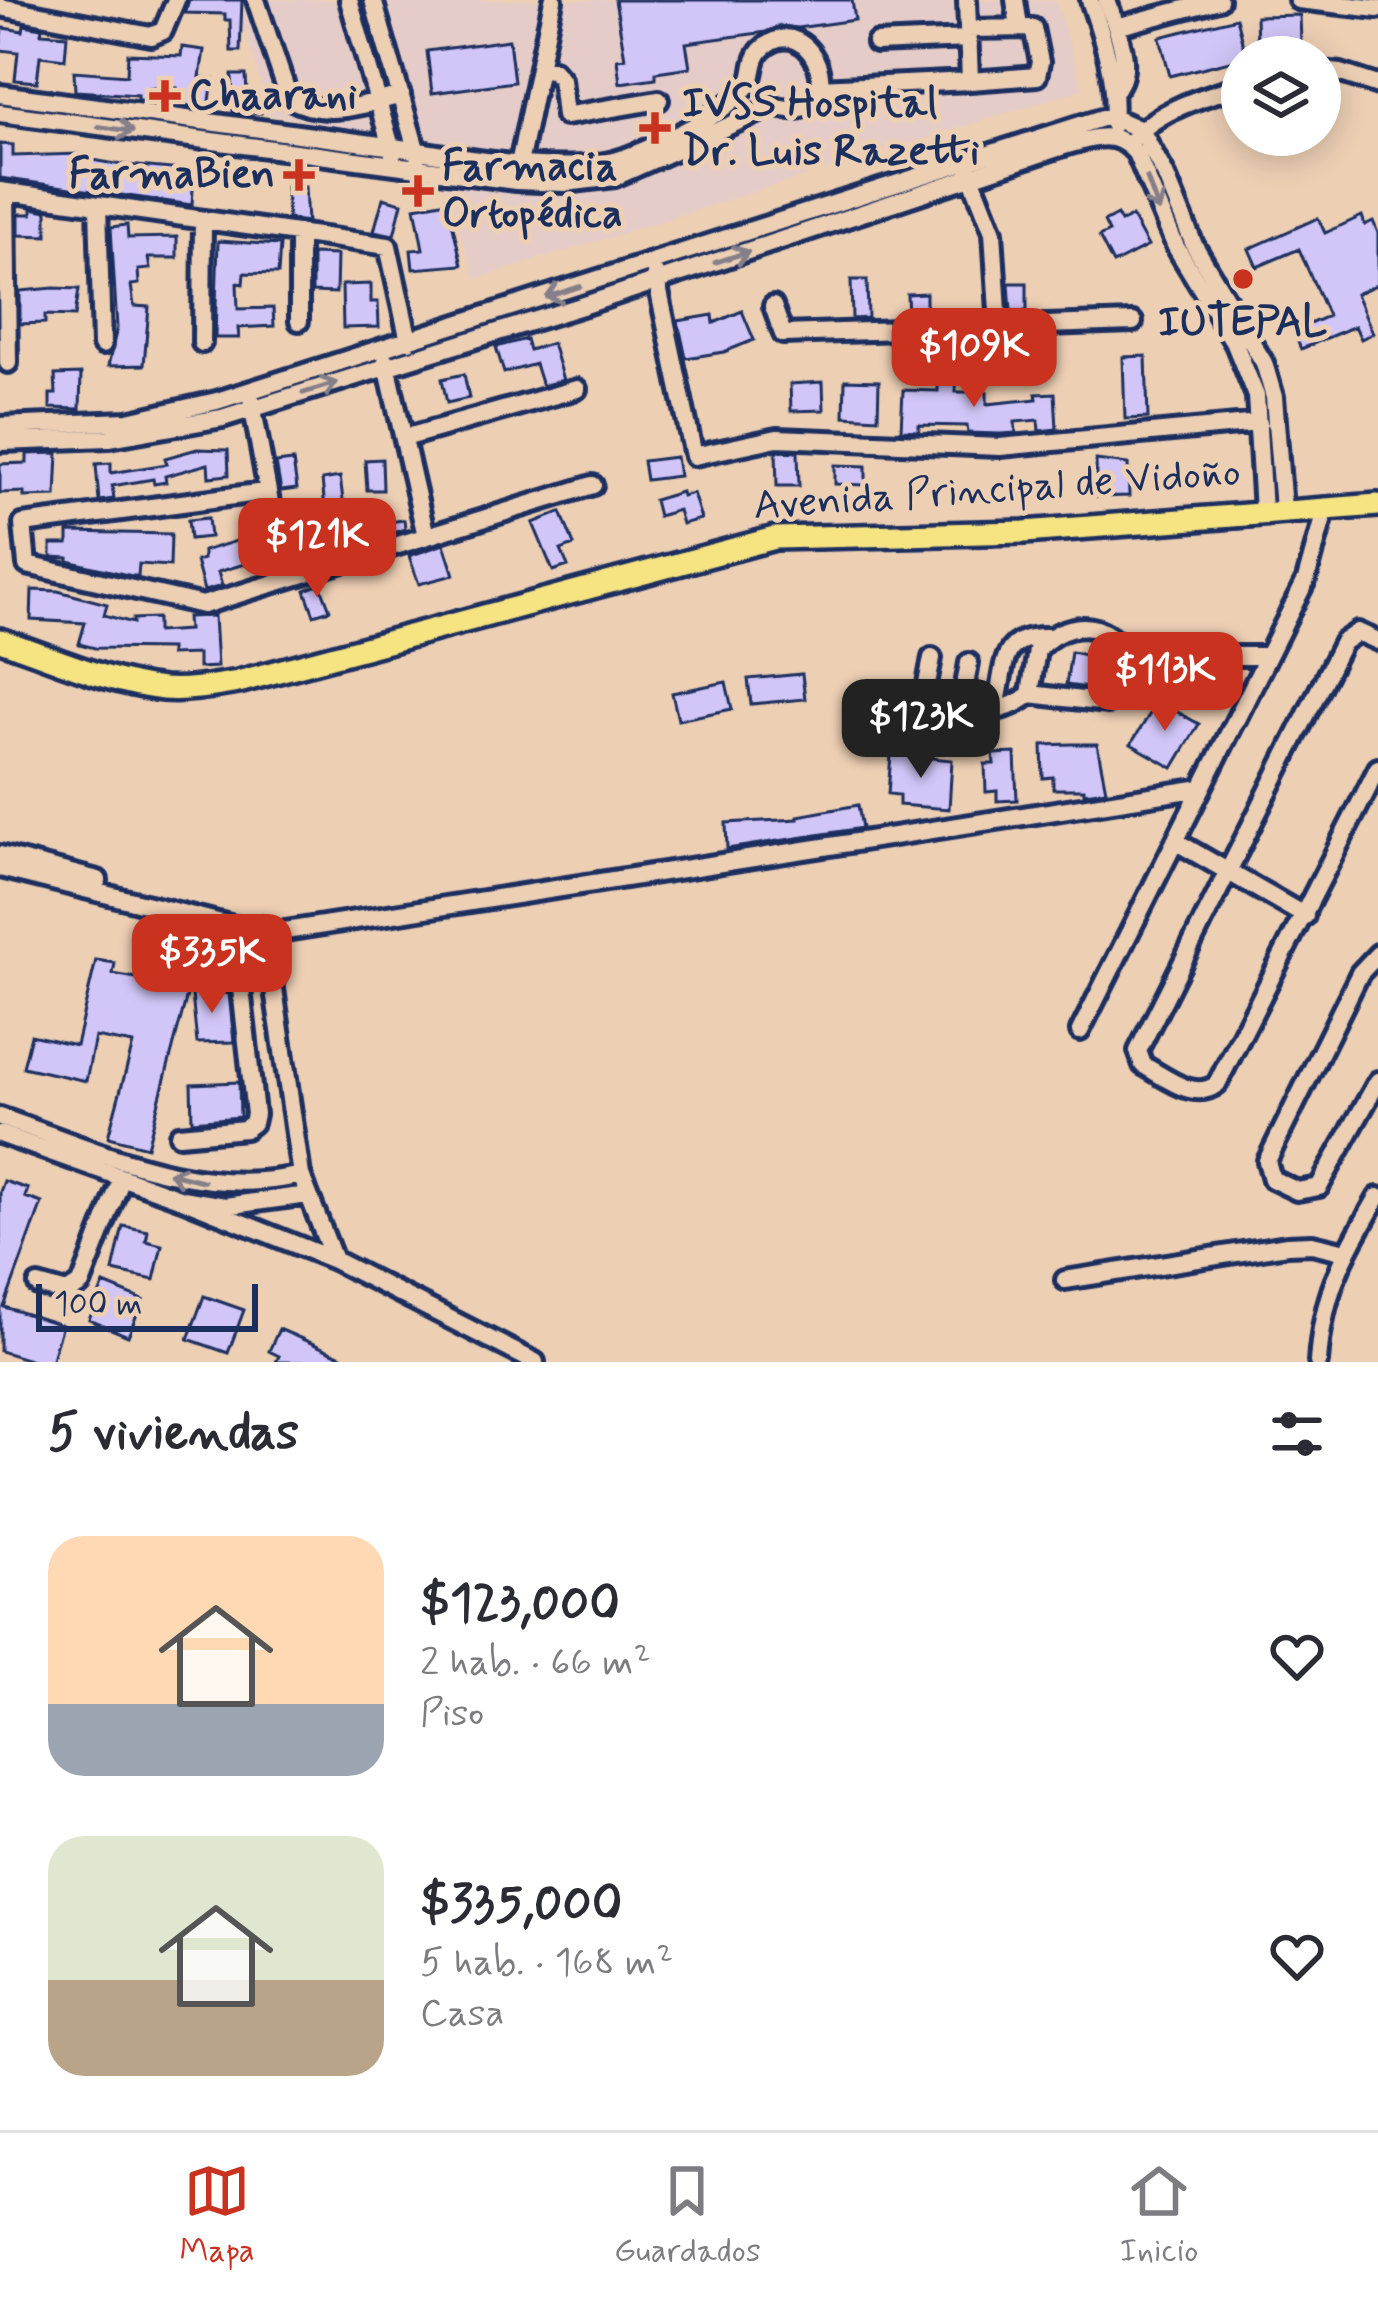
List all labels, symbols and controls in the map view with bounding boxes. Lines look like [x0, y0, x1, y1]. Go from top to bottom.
map controls [1221, 36, 1341, 156]
button: layers [1221, 36, 1341, 156]
place label: Chaarani [189, 69, 357, 124]
place label: IVSS Hospital Dr. Luis Razetti [682, 77, 980, 180]
marker: Chaarani [152, 83, 178, 109]
marker: IVSS Hospital Dr. Luis Razetti [639, 112, 671, 144]
one-way arrow [96, 118, 135, 141]
place label: Farmacia Ortopédica [442, 140, 623, 243]
place label: FarmaBien [69, 148, 275, 203]
marker: FarmaBien [286, 162, 312, 188]
one-way arrow [1143, 175, 1165, 212]
marker: Farmacia Ortopédica [405, 178, 431, 204]
one-way arrow [712, 245, 750, 267]
marker: IUTEPAL [1230, 266, 1256, 292]
one-way arrow [545, 282, 583, 304]
place label: IUTEPAL [1158, 296, 1328, 351]
pin: $109K [890, 308, 1058, 410]
text: $109K [919, 321, 1029, 372]
one-way arrow [300, 375, 338, 397]
street label: Avenida Principal de Vidoño [752, 446, 1242, 534]
pin: $121K [233, 498, 401, 600]
text: $121K [265, 511, 369, 562]
pin: $113K [1081, 632, 1249, 734]
text: $113K [1115, 645, 1215, 696]
pin: $123K [837, 679, 1005, 781]
text: $123K [869, 692, 973, 743]
pin: $335K [128, 914, 296, 1016]
text: $335K [159, 927, 265, 978]
one-way arrow [167, 1165, 205, 1187]
scale bar [36, 1278, 258, 1331]
text: 100 m [54, 1283, 143, 1327]
text: 5 viviendas [48, 1401, 299, 1467]
icon: filters [1264, 1401, 1330, 1467]
text: $123,000 [420, 1572, 620, 1638]
icon: home [144, 1584, 288, 1728]
icon: heart [1264, 1623, 1330, 1689]
text: 2 hab. · 66 m² [420, 1638, 651, 1689]
text: Piso [420, 1689, 484, 1740]
text: $335,000 [420, 1872, 622, 1938]
icon: home [144, 1884, 288, 2028]
icon: heart [1264, 1923, 1330, 1989]
text: 5 hab. · 168 m² [420, 1938, 673, 1989]
text: Casa [420, 1989, 504, 2040]
tab: Mapa [180, 2158, 255, 2274]
tab: Guardados [614, 2158, 761, 2274]
tab: Inicio [1120, 2158, 1198, 2274]

